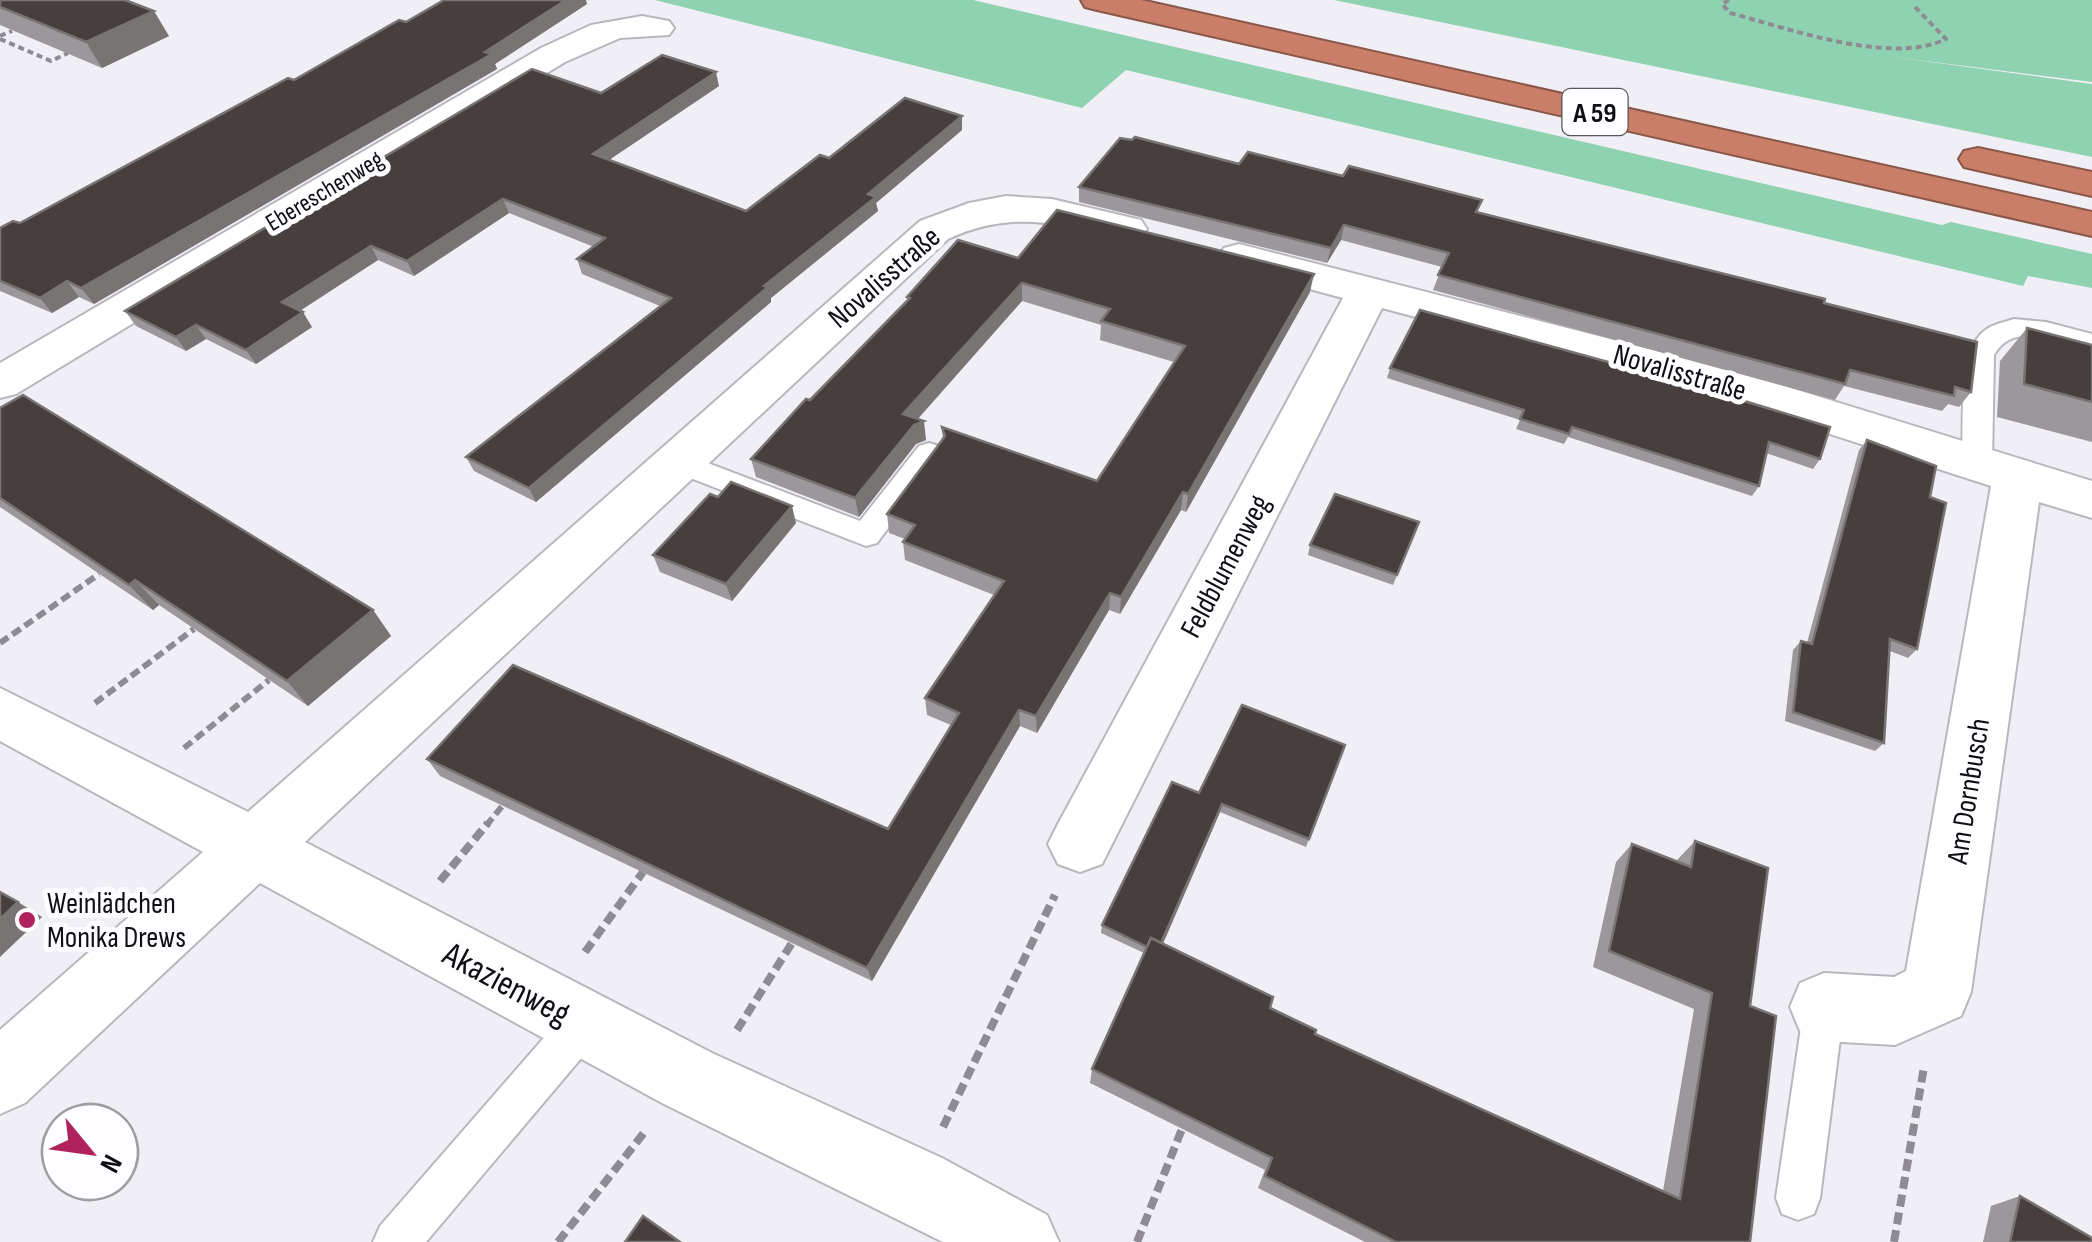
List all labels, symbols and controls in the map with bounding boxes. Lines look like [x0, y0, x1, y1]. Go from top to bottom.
road number: A 59 [1562, 89, 1628, 135]
street label: Ebereschenweg [260, 144, 389, 239]
street label: Novalisstraße [821, 219, 948, 336]
street label: Novalisstraße [1609, 337, 1750, 409]
street label: Feldblumenweg [1173, 489, 1279, 644]
street label: Am Dornbusch [1940, 716, 1998, 867]
place label: Weinlädchen Monika Drews [47, 886, 186, 956]
marker: Weinlädchen Monika Drews [16, 909, 38, 931]
street label: Akazienweg [434, 932, 577, 1036]
north arrow [40, 1102, 140, 1202]
text: N [92, 1149, 129, 1178]

